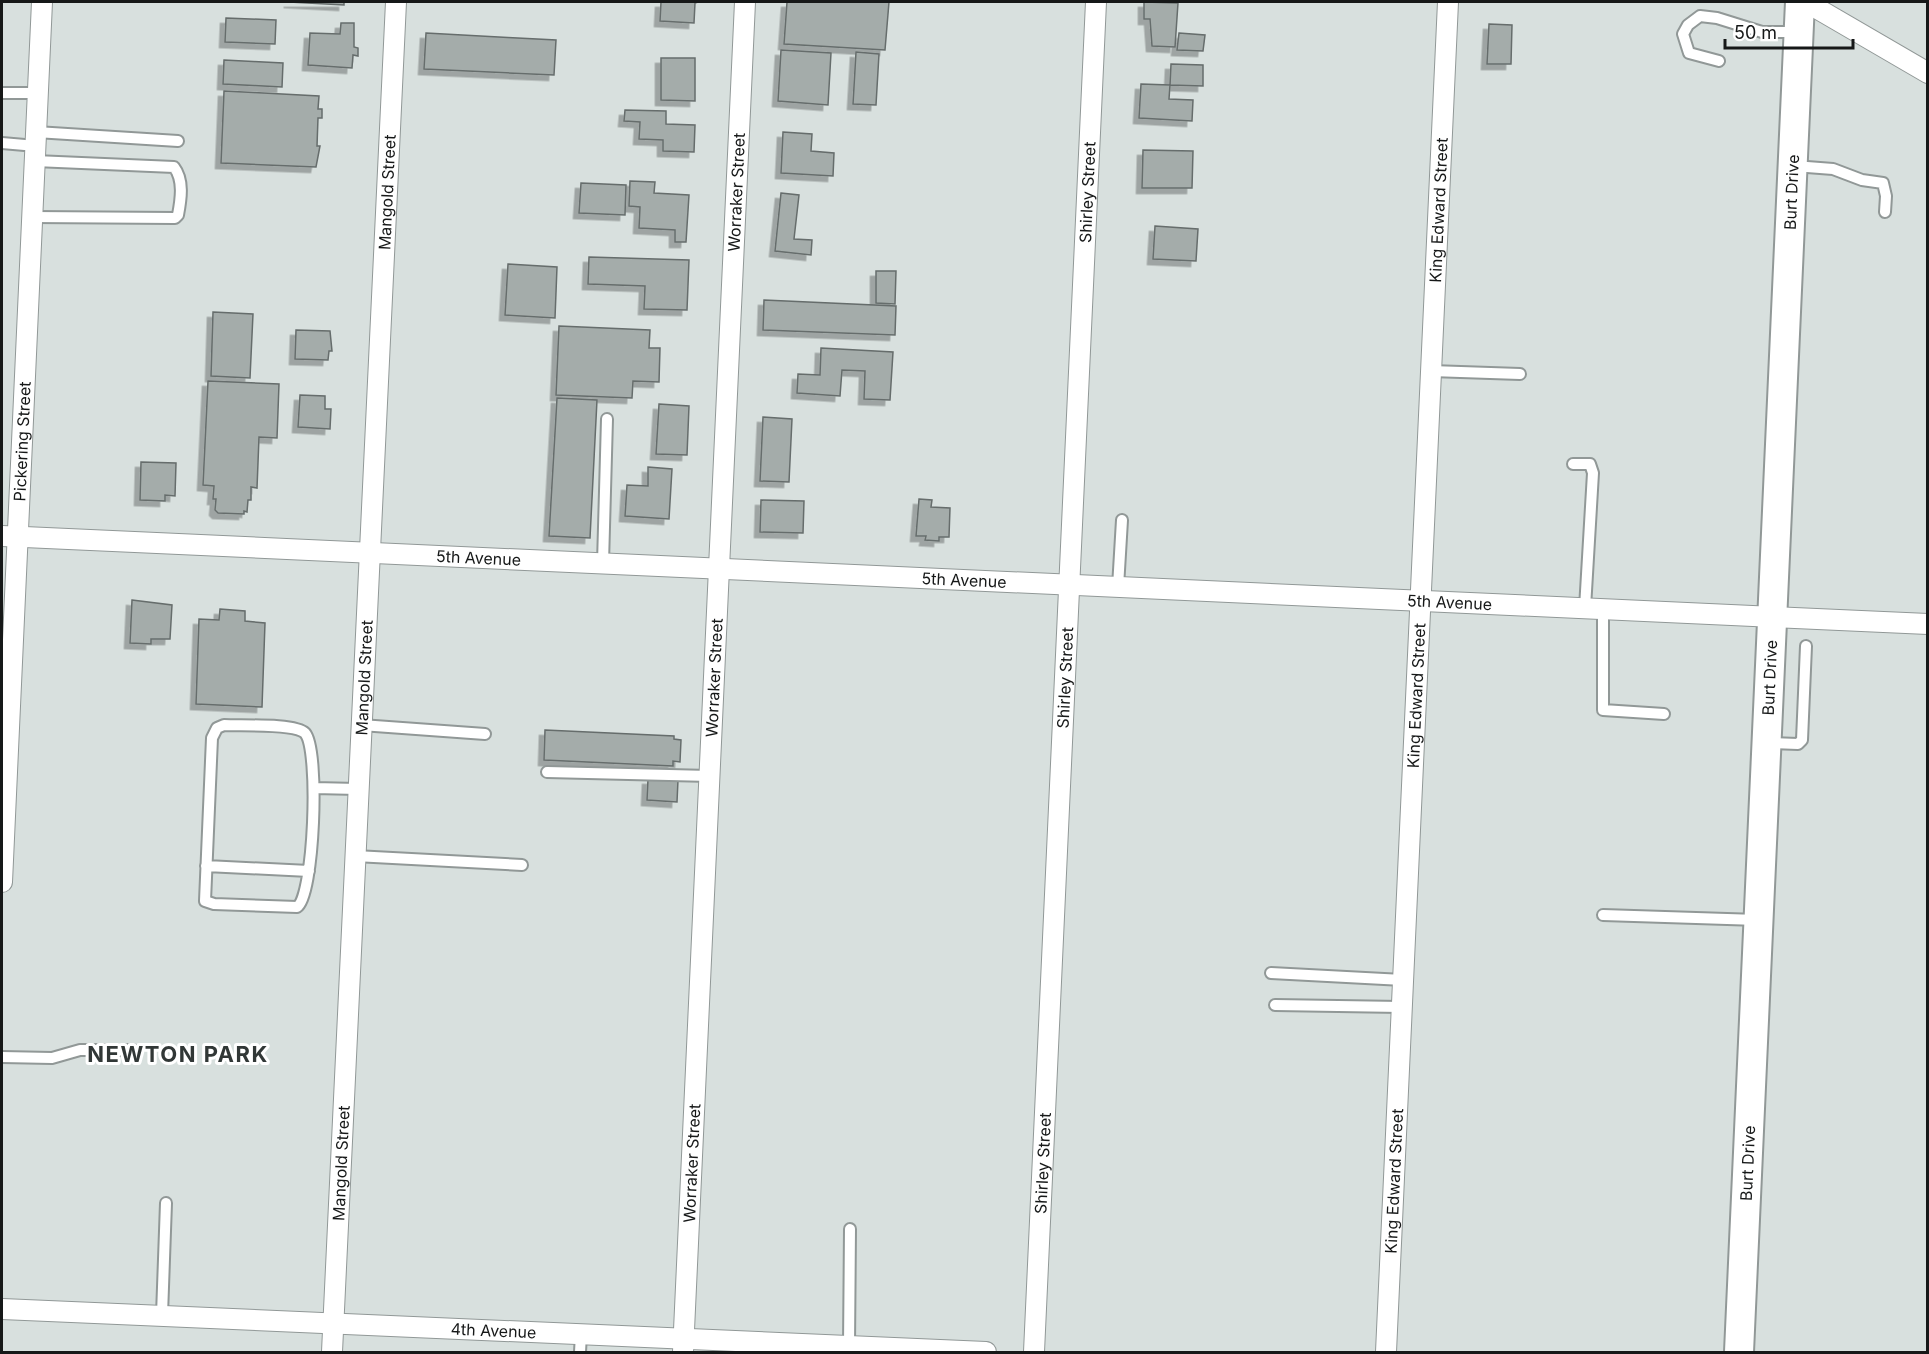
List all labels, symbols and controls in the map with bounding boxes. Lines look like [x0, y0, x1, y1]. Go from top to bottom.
scale bar [1725, 12, 1852, 50]
text: 50 m [1734, 22, 1777, 43]
street label: Worraker Street [724, 132, 749, 252]
street label: Mangold Street [374, 134, 400, 251]
street label: King Edward Street [1425, 137, 1452, 283]
street label: Shirley Street [1075, 141, 1100, 243]
street label: Burt Drive [1780, 154, 1803, 230]
street label: Pickering Street [9, 381, 35, 502]
street label: 5th Avenue [436, 546, 521, 570]
street label: 5th Avenue [921, 568, 1007, 592]
street label: 5th Avenue [1406, 590, 1492, 614]
street label: Worraker Street [701, 618, 727, 738]
street label: Mangold Street [351, 620, 377, 736]
street label: King Edward Street [1403, 623, 1429, 769]
street label: Shirley Street [1053, 627, 1077, 729]
street label: Burt Drive [1758, 639, 1781, 716]
district label: NEWTON PARK [87, 1041, 269, 1067]
street label: Worraker Street [679, 1103, 704, 1223]
street label: Mangold Street [328, 1105, 354, 1221]
street label: King Edward Street [1381, 1108, 1407, 1254]
street label: Shirley Street [1030, 1112, 1055, 1214]
street label: Burt Drive [1736, 1125, 1759, 1201]
street label: 4th Avenue [450, 1319, 537, 1342]

